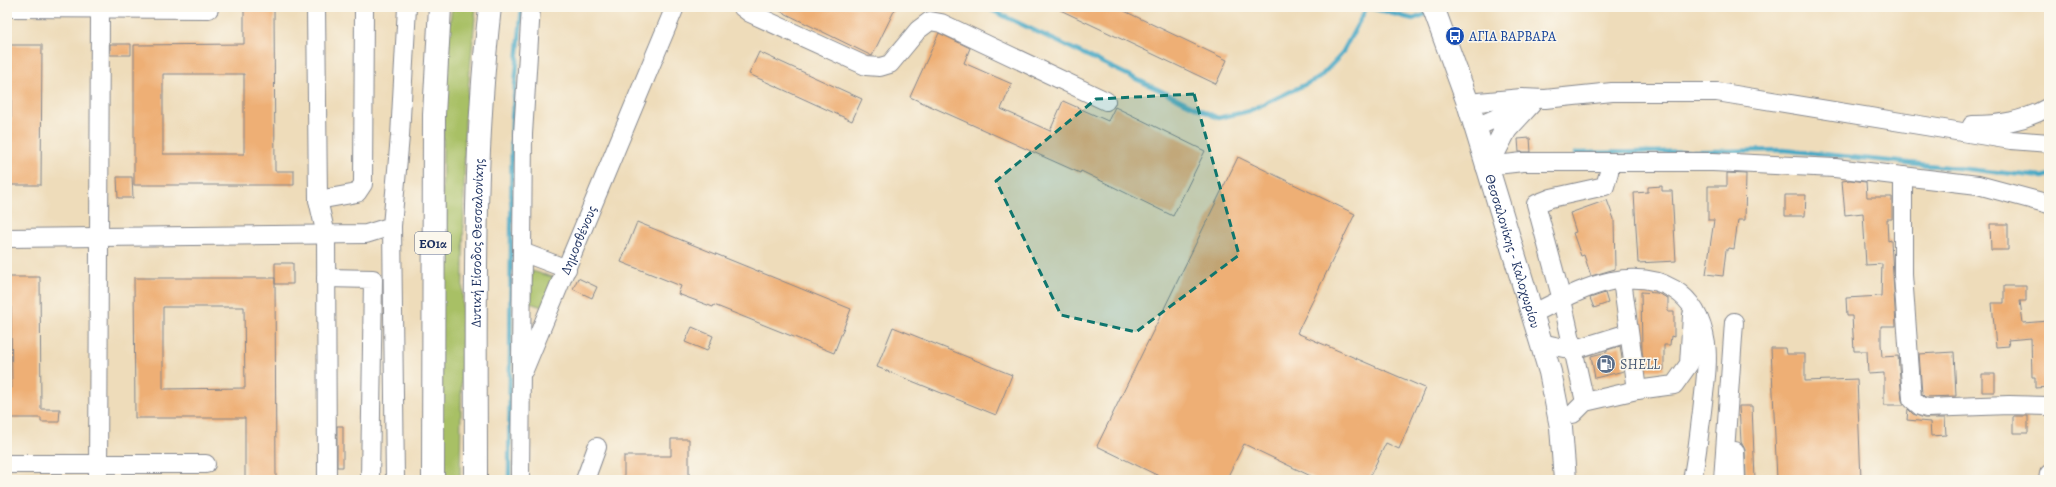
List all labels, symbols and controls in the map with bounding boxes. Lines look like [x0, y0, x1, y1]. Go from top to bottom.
bus stop icon: ΑΓΙΑ ΒΑΡΒΑΡΑ [1444, 25, 1466, 47]
place label: ΑΓΙΑ ΒΑΡΒΑΡΑ [1468, 27, 1557, 46]
street label: Δυτική Είσοδος Θεσσαλονίκης [466, 158, 488, 328]
street label: Θεσσαλονίκης - Καλοχωρίου [1481, 172, 1546, 330]
street label: Δημοσθένους [555, 203, 601, 277]
road number: ΕΟ1α [415, 232, 451, 254]
fuel station icon: SHELL [1595, 353, 1617, 375]
place label: SHELL [1620, 355, 1661, 374]

